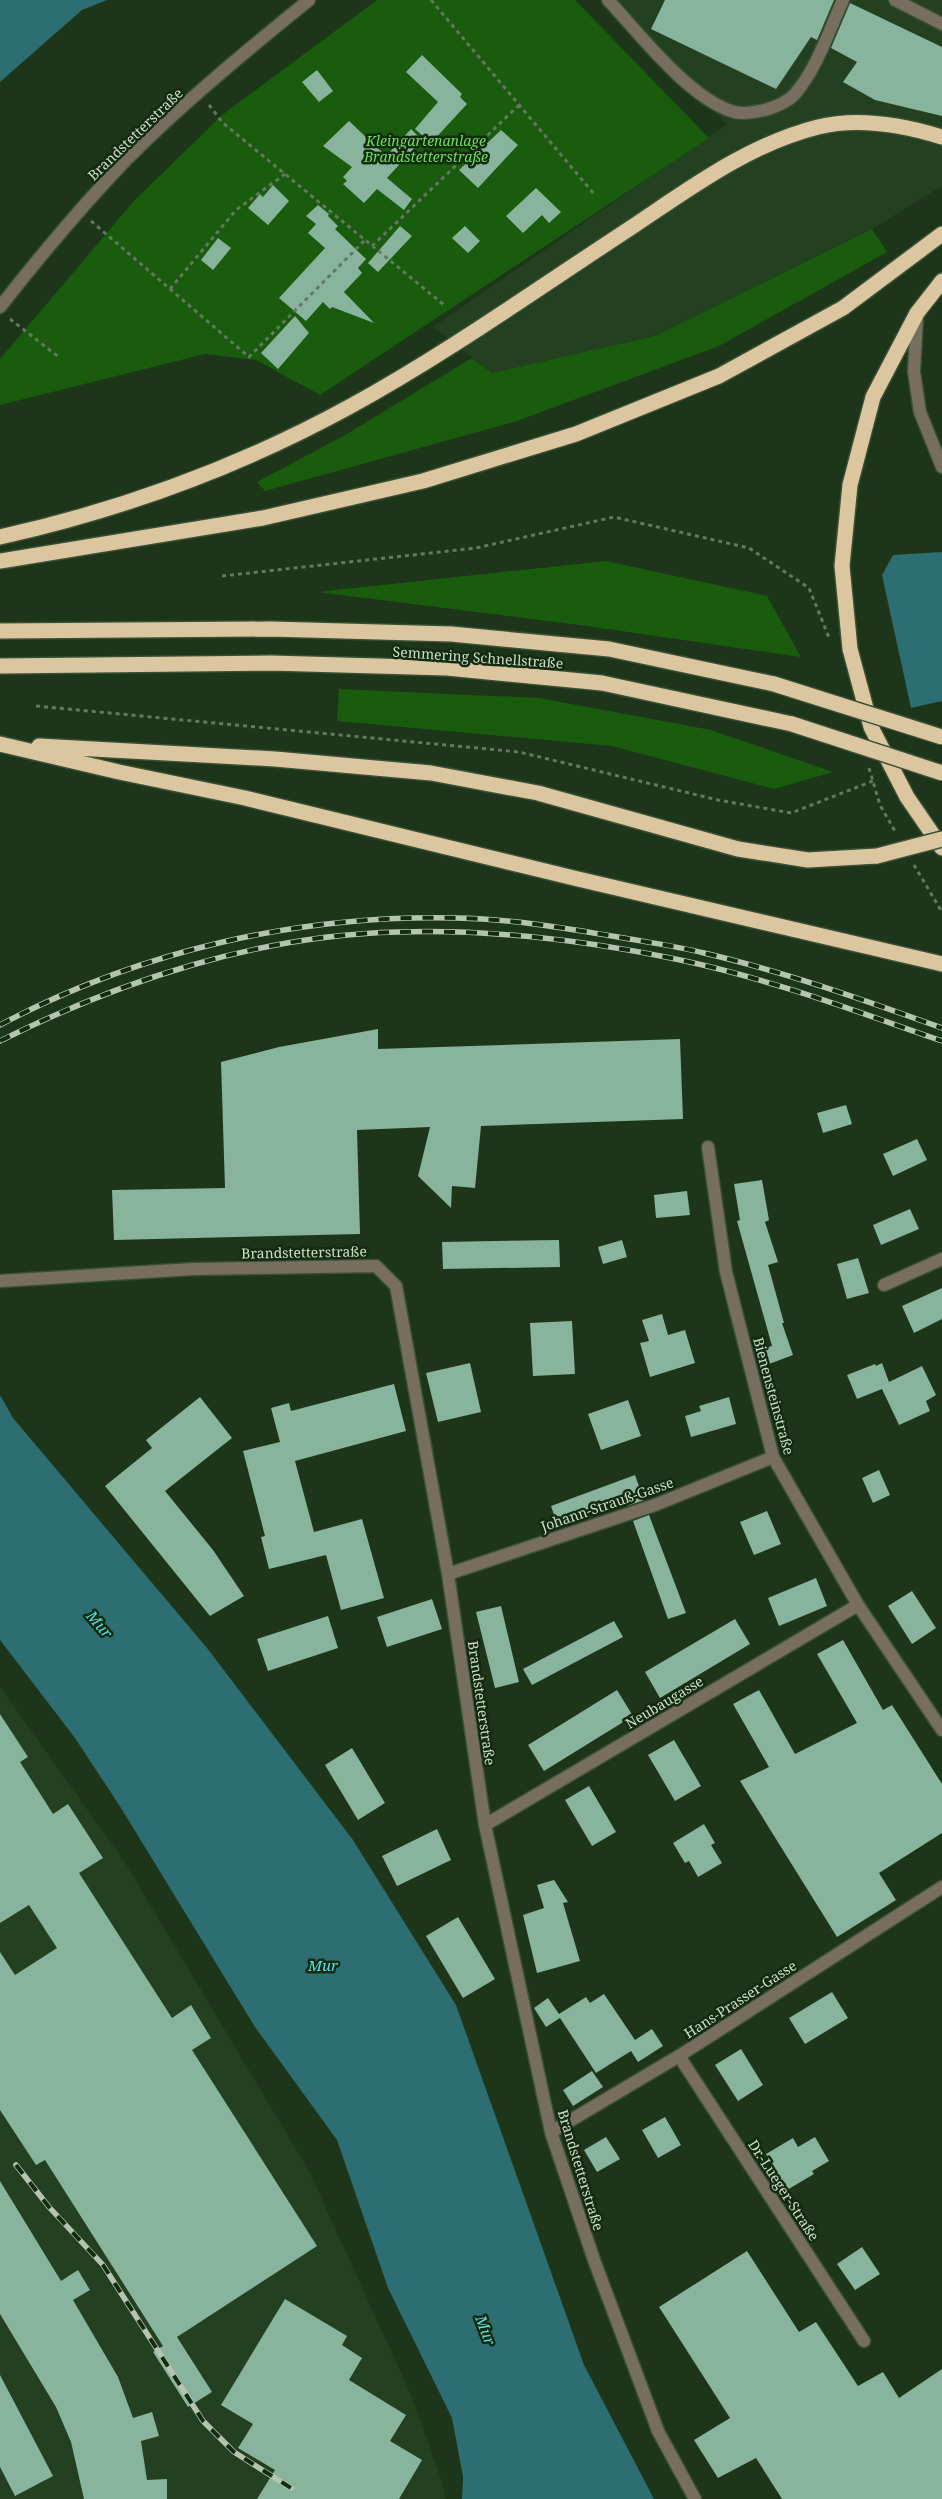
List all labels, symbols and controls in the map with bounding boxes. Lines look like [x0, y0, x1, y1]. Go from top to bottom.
street label: Brandstetterstraße [83, 84, 187, 184]
park label: Kleingartenanlage Brandstetterstraße [363, 131, 488, 166]
street label: Semmering Schnellstraße [392, 642, 564, 672]
street label: Brandstetterstraße [241, 1241, 367, 1263]
street label: Bienensteinstraße [749, 1335, 799, 1457]
street label: Johann-Strauß-Gasse [537, 1472, 676, 1536]
water label: Mur [82, 1605, 118, 1643]
street label: Brandstetterstraße [464, 1639, 500, 1767]
street label: Neubaugasse [621, 1671, 707, 1733]
water label: Mur [307, 1955, 339, 1975]
street label: Hans-Prasser-Gasse [680, 1956, 800, 2042]
street label: Brandstetterstraße [554, 2107, 608, 2233]
street label: Dr.-Lueger-Straße [744, 2136, 824, 2244]
water label: Mur [471, 2311, 501, 2349]

